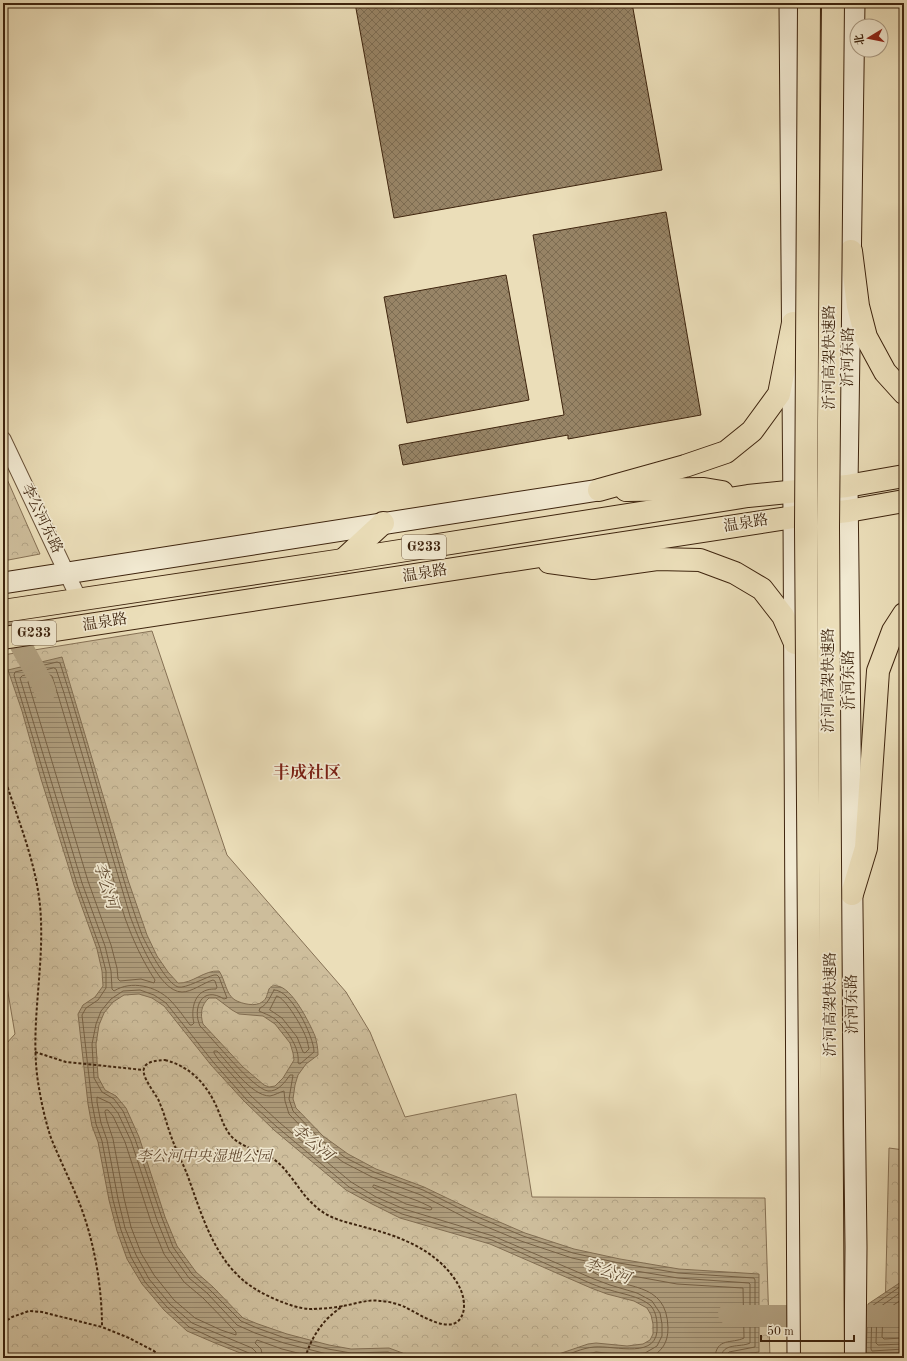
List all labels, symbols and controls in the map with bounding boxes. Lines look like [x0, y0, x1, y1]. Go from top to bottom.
north arrow [849, 18, 889, 58]
text: 北 [853, 33, 867, 46]
street label: 沂河高架快速路 [821, 304, 838, 410]
street label: 沂河东路 [839, 327, 857, 387]
street label: 李公河东路 [18, 481, 66, 556]
street label: 温泉路 [722, 511, 769, 535]
road number: G233 [402, 535, 446, 559]
street label: 温泉路 [401, 561, 448, 585]
street label: 温泉路 [81, 610, 128, 634]
road number: G233 [12, 621, 56, 645]
street label: 沂河高架快速路 [820, 627, 837, 733]
street label: 沂河东路 [840, 650, 858, 710]
district label: 丰成社区 [273, 763, 341, 782]
water label: 李公河 [90, 860, 122, 914]
street label: 沂河高架快速路 [822, 951, 839, 1057]
street label: 沂河东路 [843, 974, 861, 1034]
water label: 李公河 [288, 1120, 339, 1166]
park label: 李公河中央湿地公园 [136, 1148, 273, 1165]
water label: 李公河 [582, 1255, 636, 1288]
scale bar [761, 1317, 854, 1343]
text: 50 m [767, 1325, 794, 1338]

